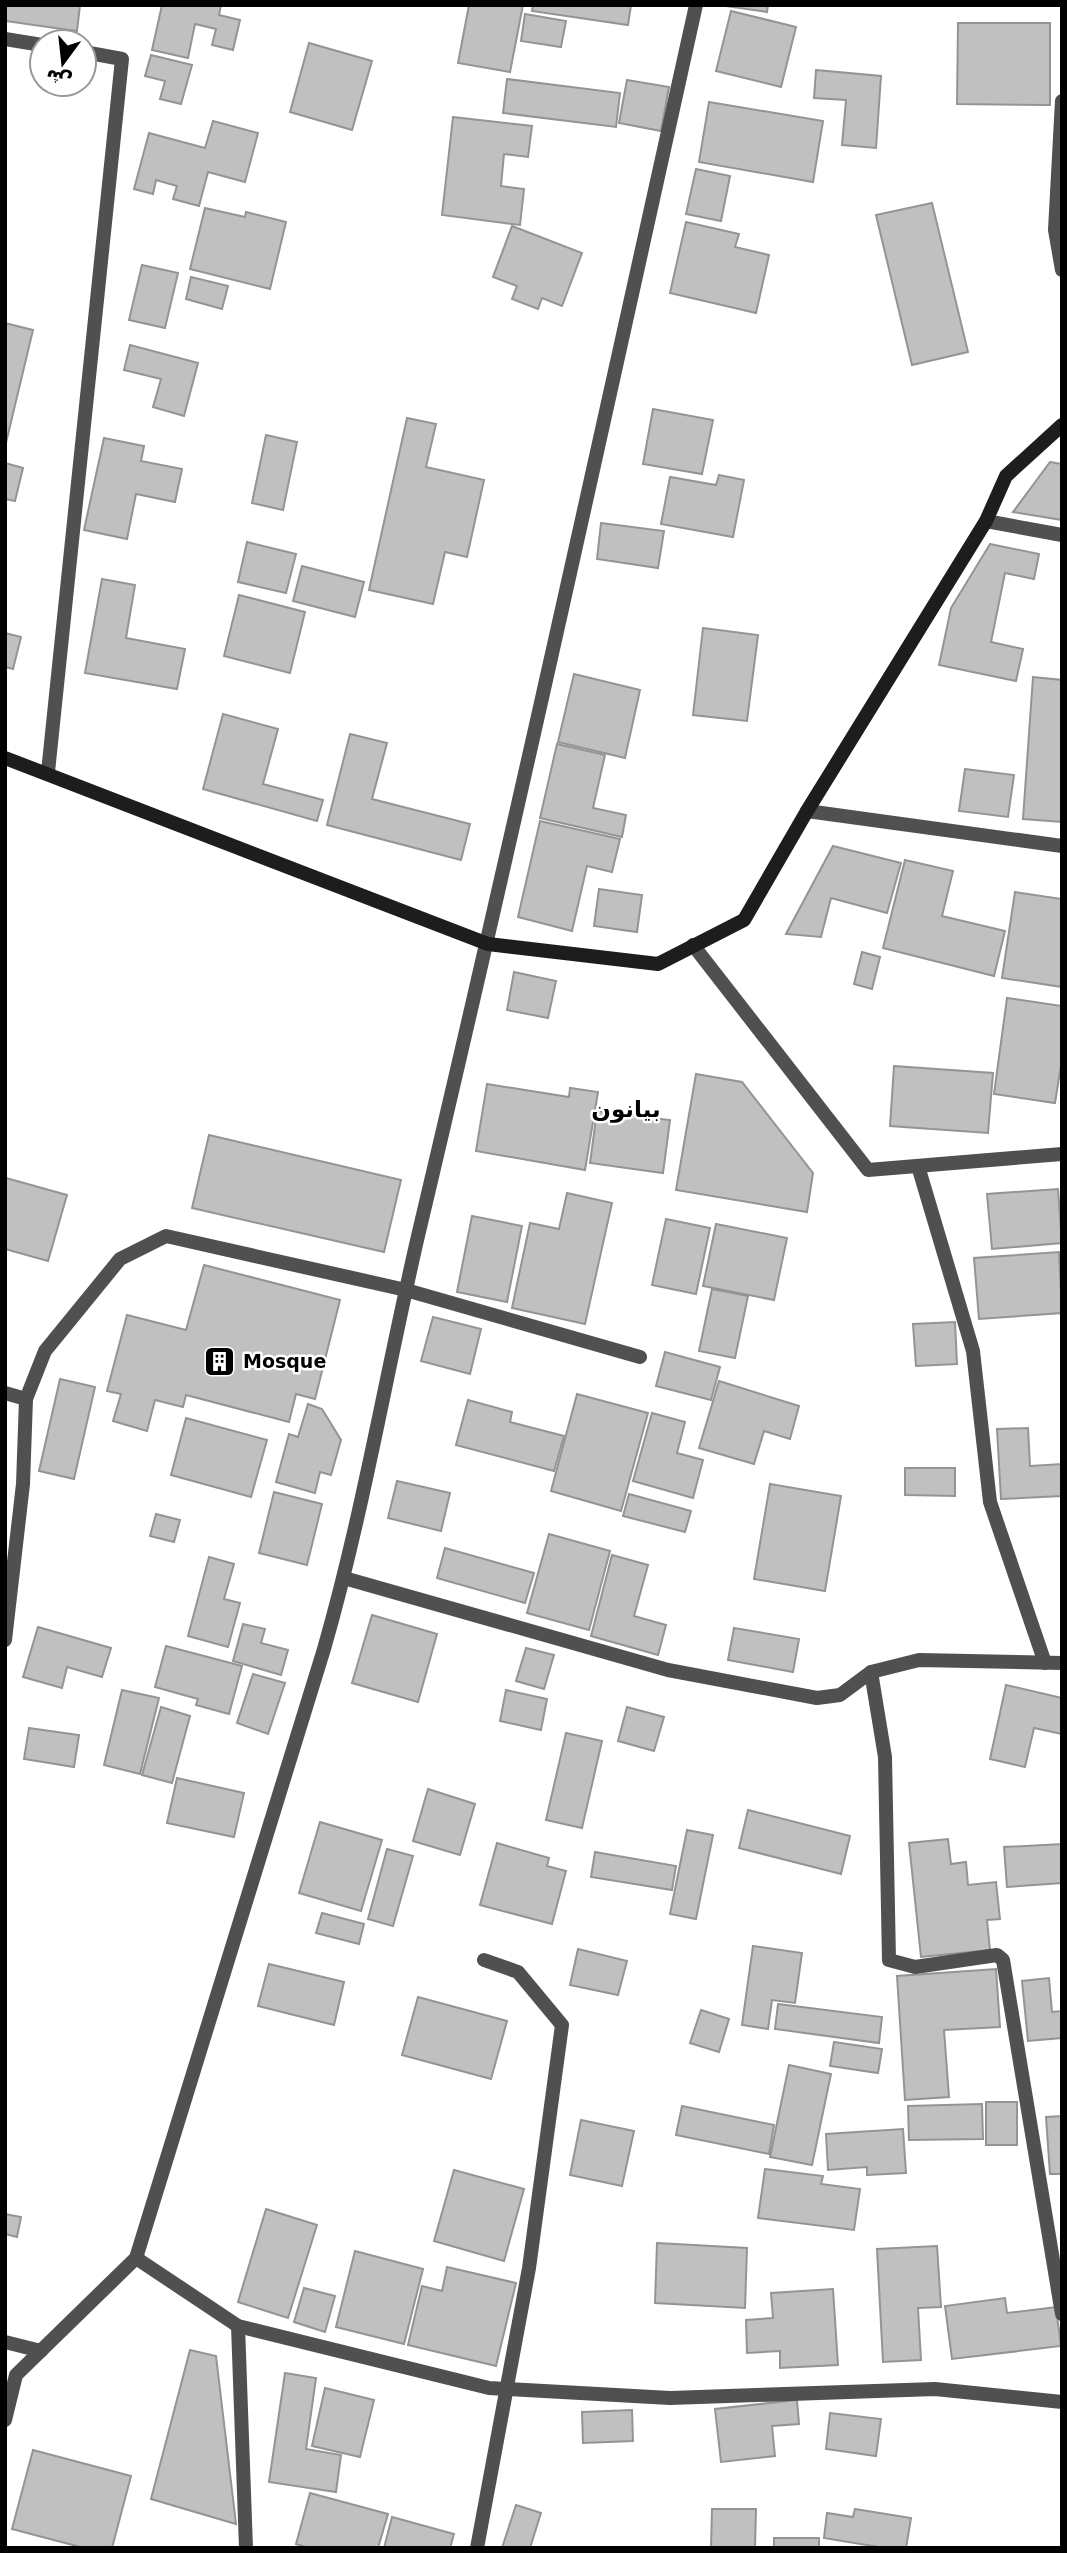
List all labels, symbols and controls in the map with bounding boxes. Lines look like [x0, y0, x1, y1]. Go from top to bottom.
north arrow [28, 28, 98, 98]
text: ش [43, 64, 74, 93]
district label: بيانون [591, 1096, 661, 1123]
building icon: Mosque [203, 1344, 237, 1378]
place label: Mosque [243, 1350, 326, 1372]

